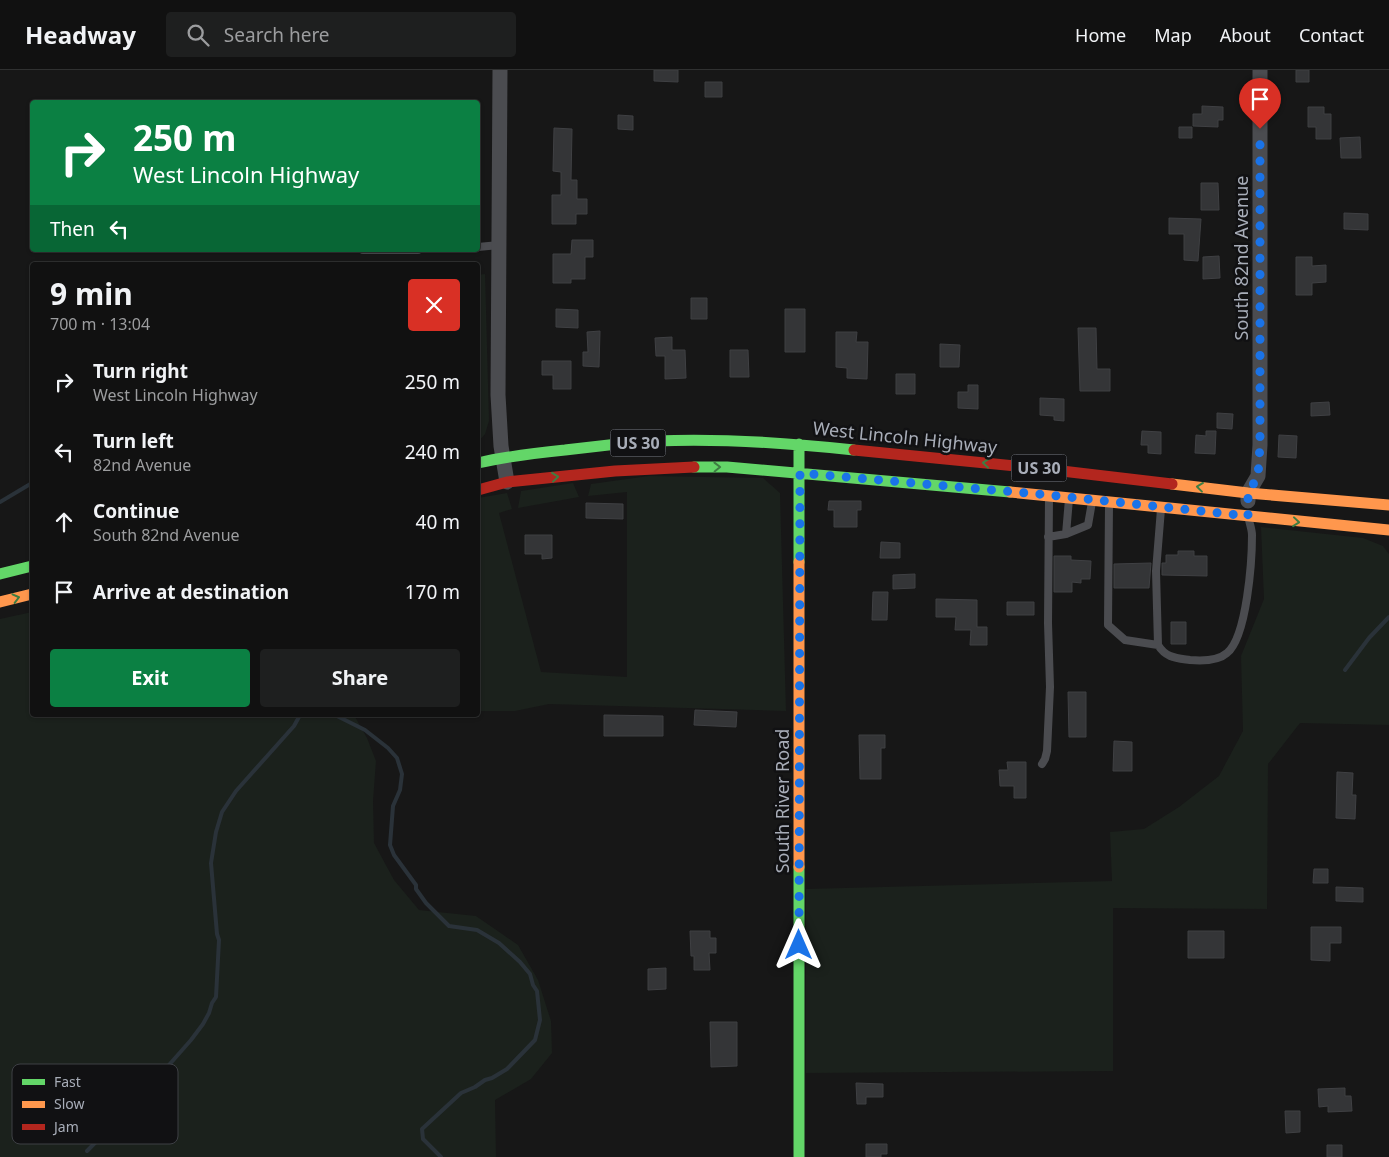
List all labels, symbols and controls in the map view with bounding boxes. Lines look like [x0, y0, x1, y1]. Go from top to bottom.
search box [166, 12, 516, 57]
text: Headway [25, 18, 136, 51]
icon: search [184, 21, 212, 49]
text: Search here [224, 22, 330, 48]
text: Home [1075, 23, 1126, 47]
text: Map [1154, 23, 1192, 47]
text: About [1220, 23, 1271, 47]
text: Contact [1299, 23, 1364, 47]
pin [1239, 78, 1281, 129]
icon: arrive [1246, 85, 1274, 113]
text: 250 m [133, 114, 236, 161]
icon: right [50, 120, 115, 185]
text: West Lincoln Highway [133, 159, 359, 189]
street label: South 82nd Avenue [1229, 176, 1253, 340]
icon: left [105, 215, 133, 243]
text: Then [50, 216, 95, 242]
text: 9 min [50, 273, 133, 314]
button: close [408, 279, 460, 331]
text: 700 m · 13:04 [50, 313, 150, 335]
text: Turn right [93, 358, 188, 384]
icon: right [50, 368, 78, 396]
text: 250 m [405, 369, 460, 395]
text: West Lincoln Highway [93, 384, 258, 406]
street label: West Lincoln Highway [812, 415, 999, 459]
text: Turn left [93, 428, 174, 454]
road number: US 30 [610, 429, 666, 456]
icon: left [50, 438, 78, 466]
text: 240 m [405, 439, 460, 465]
text: 82nd Avenue [93, 454, 191, 476]
road number: US 30 [1012, 454, 1066, 482]
one-way arrow [982, 458, 990, 469]
one-way arrow [713, 462, 721, 473]
one-way arrow [551, 472, 559, 483]
one-way arrow [1195, 482, 1203, 493]
text: Continue [93, 498, 179, 524]
icon: ahead [50, 508, 78, 536]
text: 40 m [416, 509, 460, 535]
one-way arrow [1292, 516, 1300, 527]
text: South 82nd Avenue [93, 524, 240, 546]
icon: arrive [50, 578, 78, 606]
text: Arrive at destination [93, 579, 289, 605]
text: 170 m [405, 579, 460, 605]
one-way arrow [12, 593, 21, 604]
button: Exit [50, 649, 250, 707]
button: Share [260, 649, 460, 707]
street label: South River Road [770, 729, 794, 873]
position arrow [772, 918, 824, 970]
legend [12, 1064, 178, 1144]
text: Fast [54, 1072, 81, 1091]
text: Slow [54, 1094, 85, 1113]
text: Jam [52, 1117, 79, 1136]

